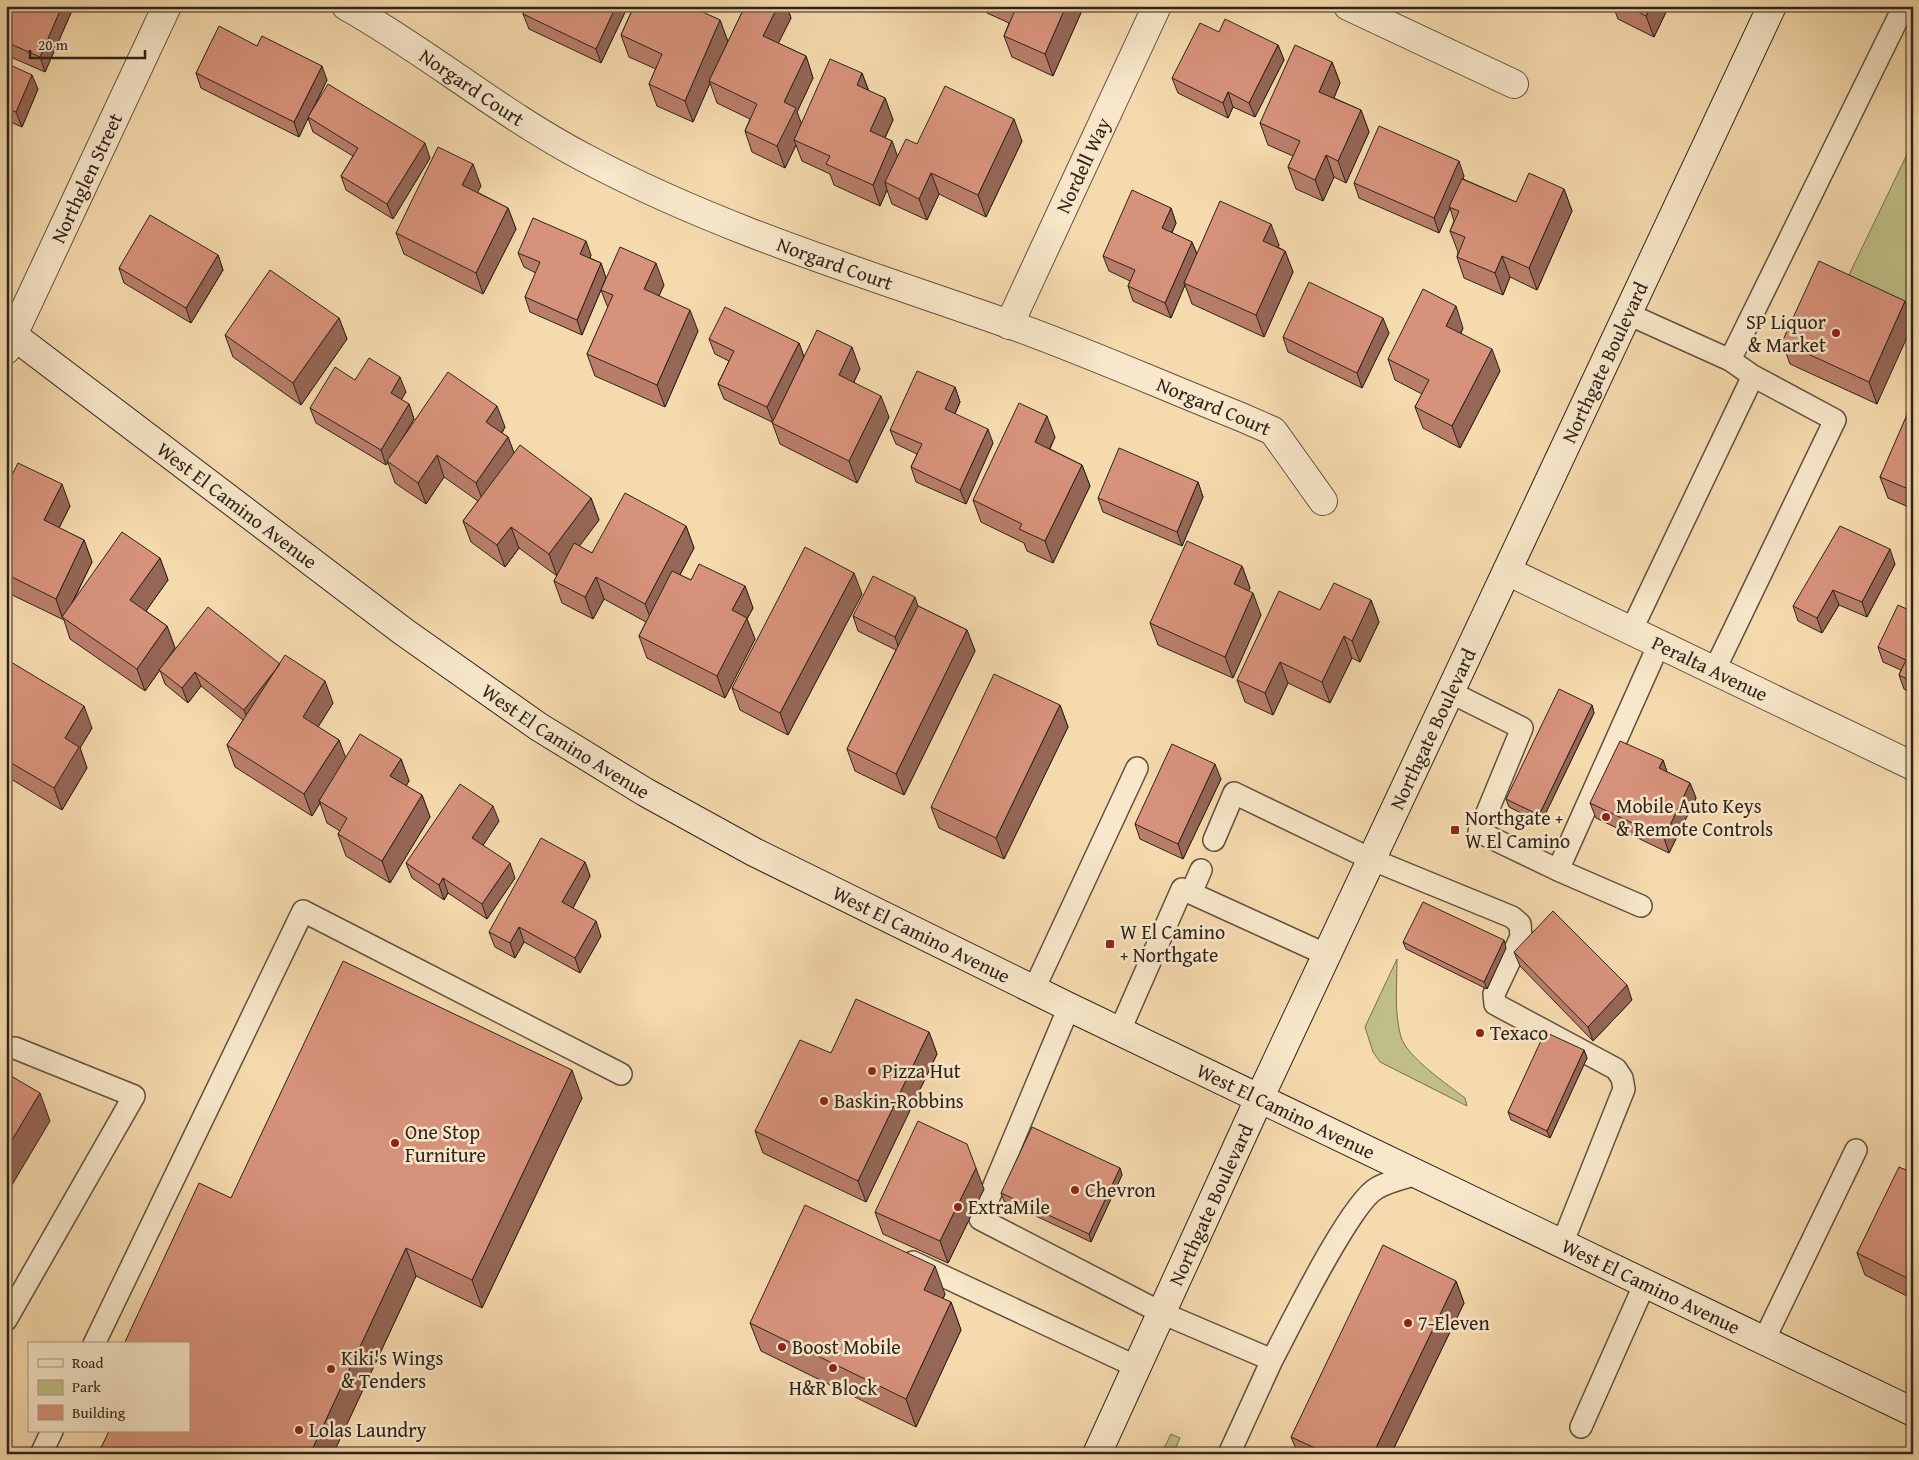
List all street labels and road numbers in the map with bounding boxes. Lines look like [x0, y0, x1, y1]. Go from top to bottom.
street label: Norgard Court [414, 41, 530, 133]
street label: Northglen Street [43, 108, 129, 248]
street label: Nordell Way [1048, 112, 1117, 218]
street label: Norgard Court [773, 229, 897, 297]
street label: Northgate Boulevard [1554, 276, 1655, 448]
street label: Norgard Court [1153, 369, 1276, 442]
street label: West El Camino Avenue [151, 434, 324, 575]
street label: Peralta Avenue [1647, 628, 1773, 708]
street label: Northgate Boulevard [1382, 643, 1483, 814]
street label: West El Camino Avenue [476, 676, 656, 806]
street label: West El Camino Avenue [828, 878, 1015, 990]
street label: West El Camino Avenue [1192, 1055, 1380, 1166]
street label: Northgate Boulevard [1161, 1118, 1260, 1290]
street label: West El Camino Avenue [1557, 1231, 1745, 1341]

